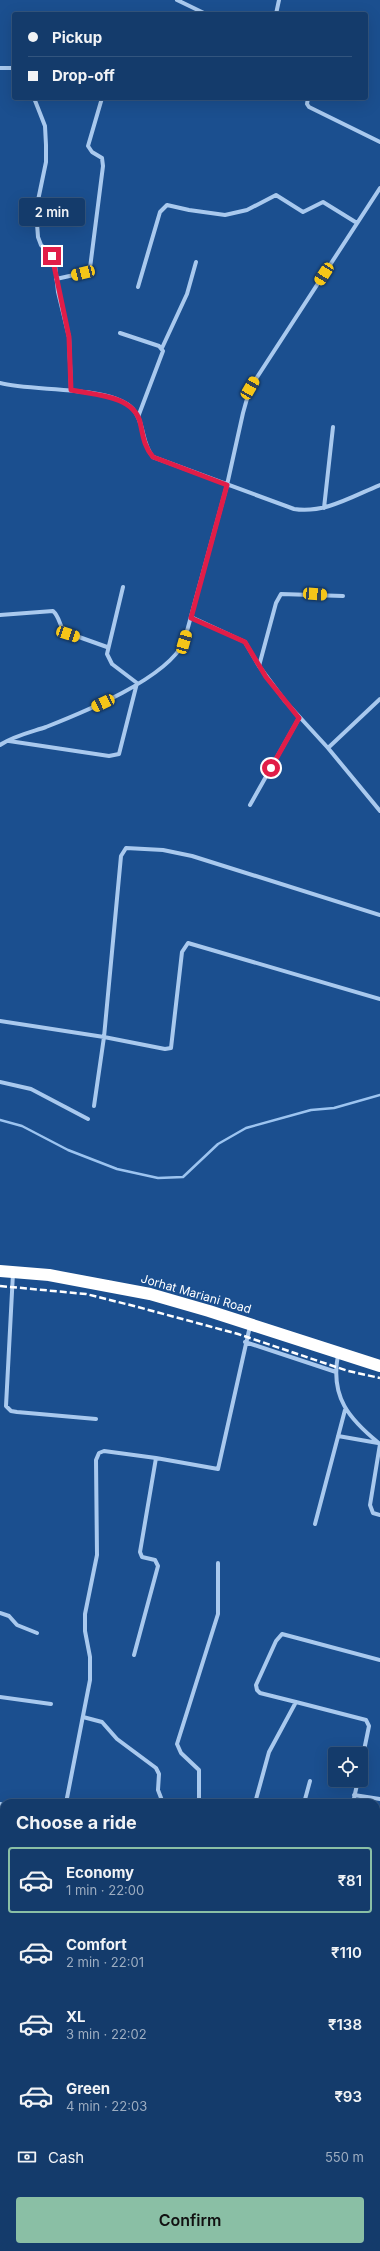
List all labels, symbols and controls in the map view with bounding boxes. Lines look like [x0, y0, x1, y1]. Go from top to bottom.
text: Pickup [52, 28, 102, 47]
text: Drop-off [52, 66, 115, 85]
callout: 2 min [19, 198, 85, 226]
text: 2 min [35, 204, 69, 220]
route end [43, 247, 61, 265]
car [312, 261, 336, 287]
car [70, 264, 96, 282]
car [239, 375, 261, 401]
car [303, 587, 327, 601]
car [55, 625, 81, 643]
car [175, 629, 193, 655]
car [90, 692, 116, 714]
route start [262, 759, 280, 777]
street label: Jorhat Mariani Road [139, 1271, 253, 1316]
map controls [328, 1747, 368, 1787]
button: locate [328, 1747, 368, 1787]
text: Choose a ride [16, 1812, 137, 1833]
icon: car [18, 1862, 54, 1898]
text: Economy [66, 1863, 134, 1882]
text: ₹81 [338, 1871, 362, 1890]
text: 1 min · 22:00 [66, 1882, 144, 1898]
icon: car [18, 1934, 54, 1970]
text: Comfort [66, 1935, 127, 1954]
text: ₹110 [331, 1943, 362, 1962]
text: 2 min · 22:01 [66, 1954, 144, 1970]
icon: car [18, 2006, 54, 2042]
text: XL [66, 2007, 86, 2026]
text: ₹138 [328, 2015, 362, 2034]
text: 3 min · 22:02 [66, 2026, 147, 2042]
icon: car [18, 2078, 54, 2114]
text: Green [66, 2079, 110, 2098]
text: ₹93 [334, 2087, 362, 2106]
text: 4 min · 22:03 [66, 2098, 147, 2114]
icon: cash [16, 2146, 38, 2168]
text: Cash [48, 2148, 84, 2167]
text: 550 m [325, 2149, 364, 2165]
button: Confirm [16, 2197, 364, 2243]

